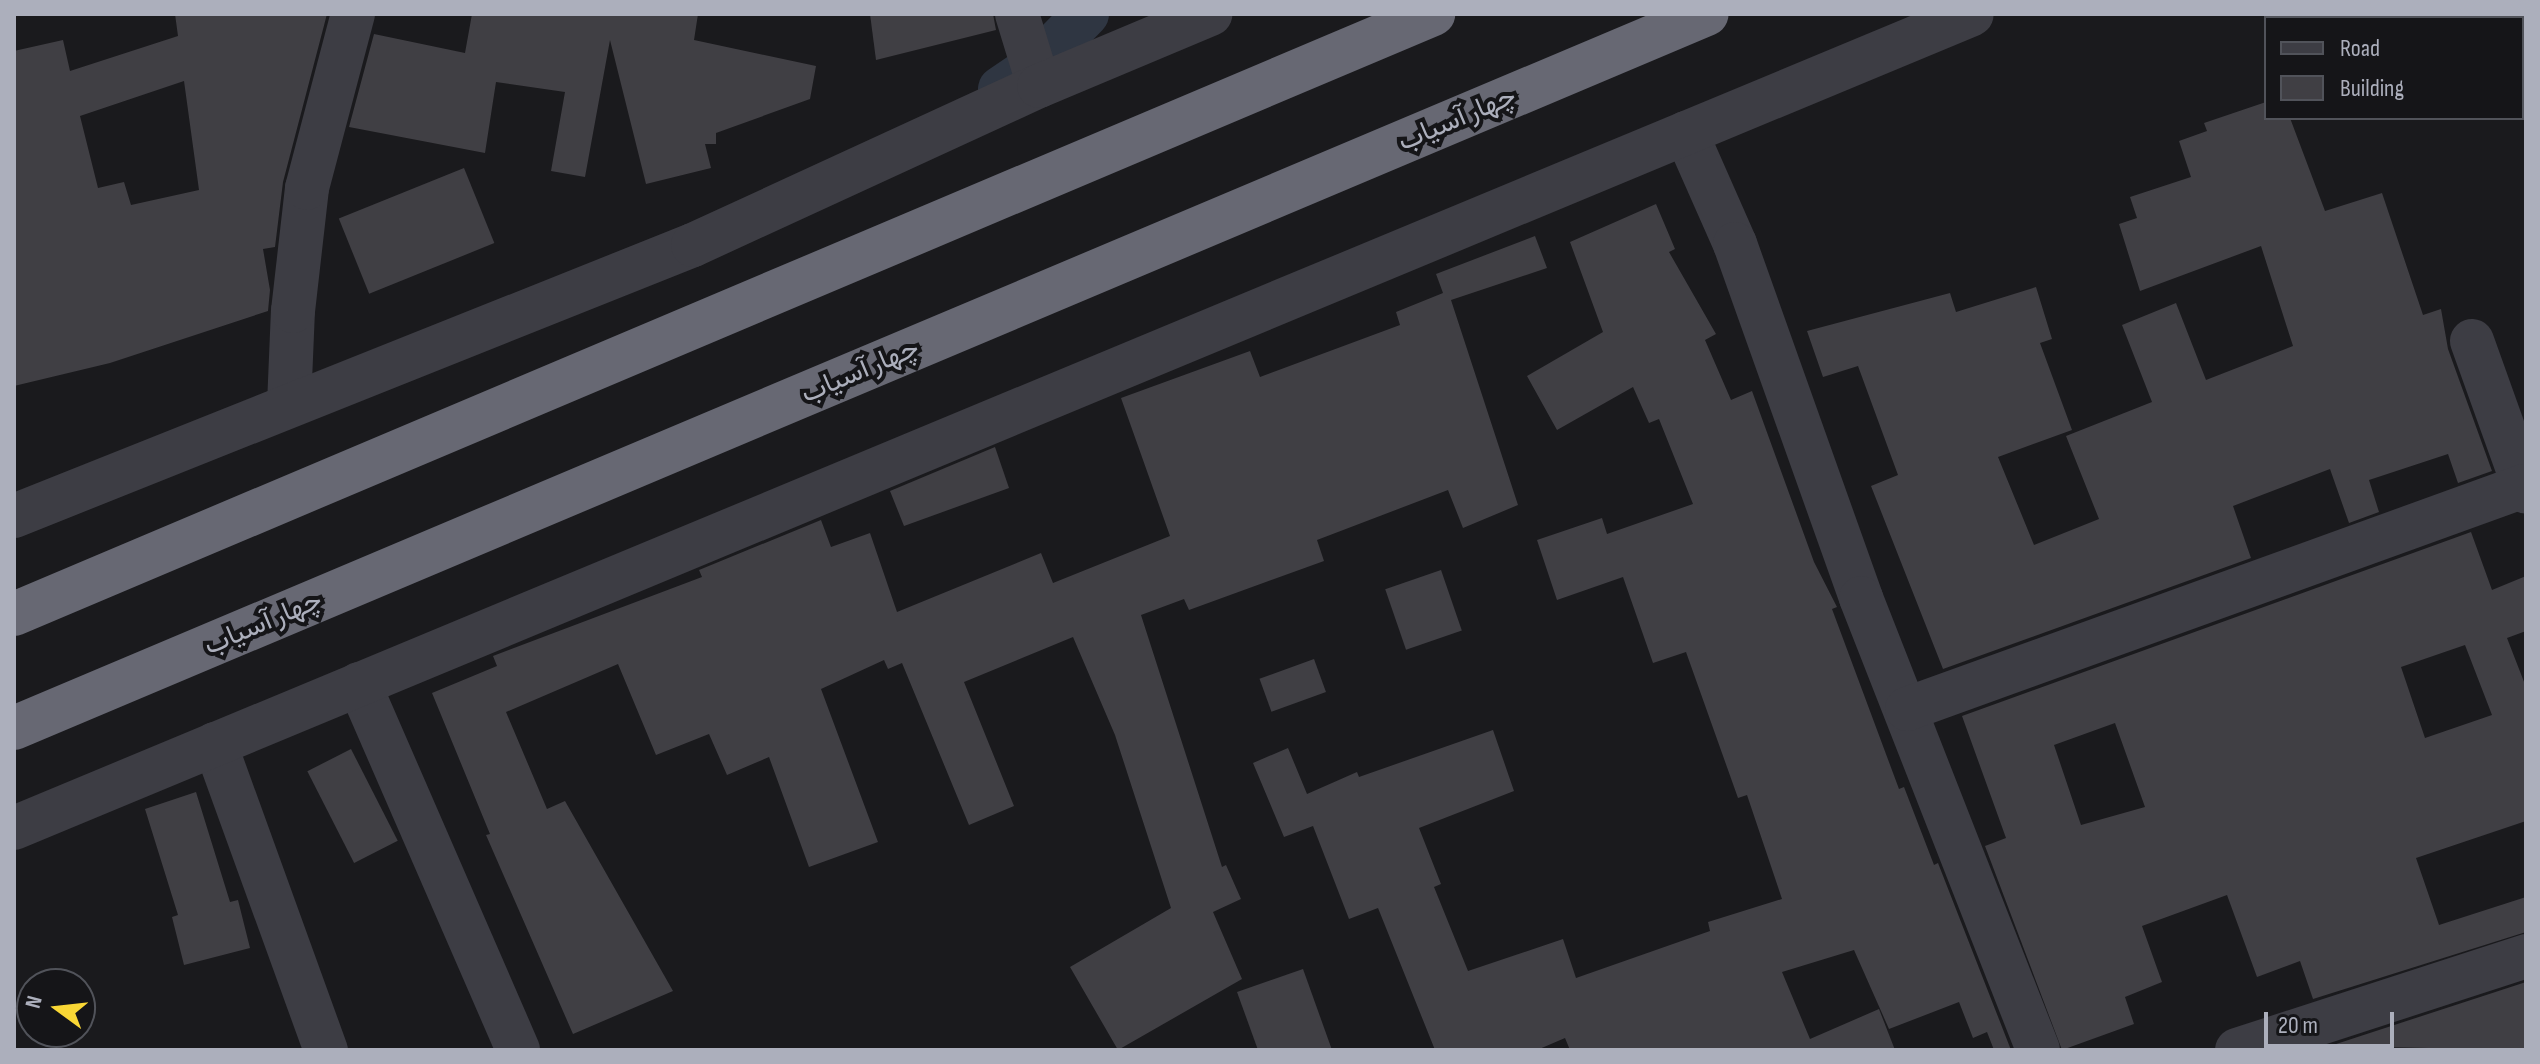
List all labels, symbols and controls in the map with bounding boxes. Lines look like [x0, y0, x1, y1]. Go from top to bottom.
legend [2264, 16, 2524, 120]
text: Road [2340, 34, 2380, 63]
text: Building [2340, 74, 2404, 103]
street label: چهار آسیاب [1393, 79, 1521, 159]
street label: چهار آسیاب [796, 331, 924, 411]
street label: چهار آسیاب [199, 583, 327, 663]
north arrow [16, 968, 96, 1048]
text: N [20, 993, 49, 1011]
scale bar [2268, 996, 2398, 1046]
text: 20 m [2278, 1011, 2318, 1040]

